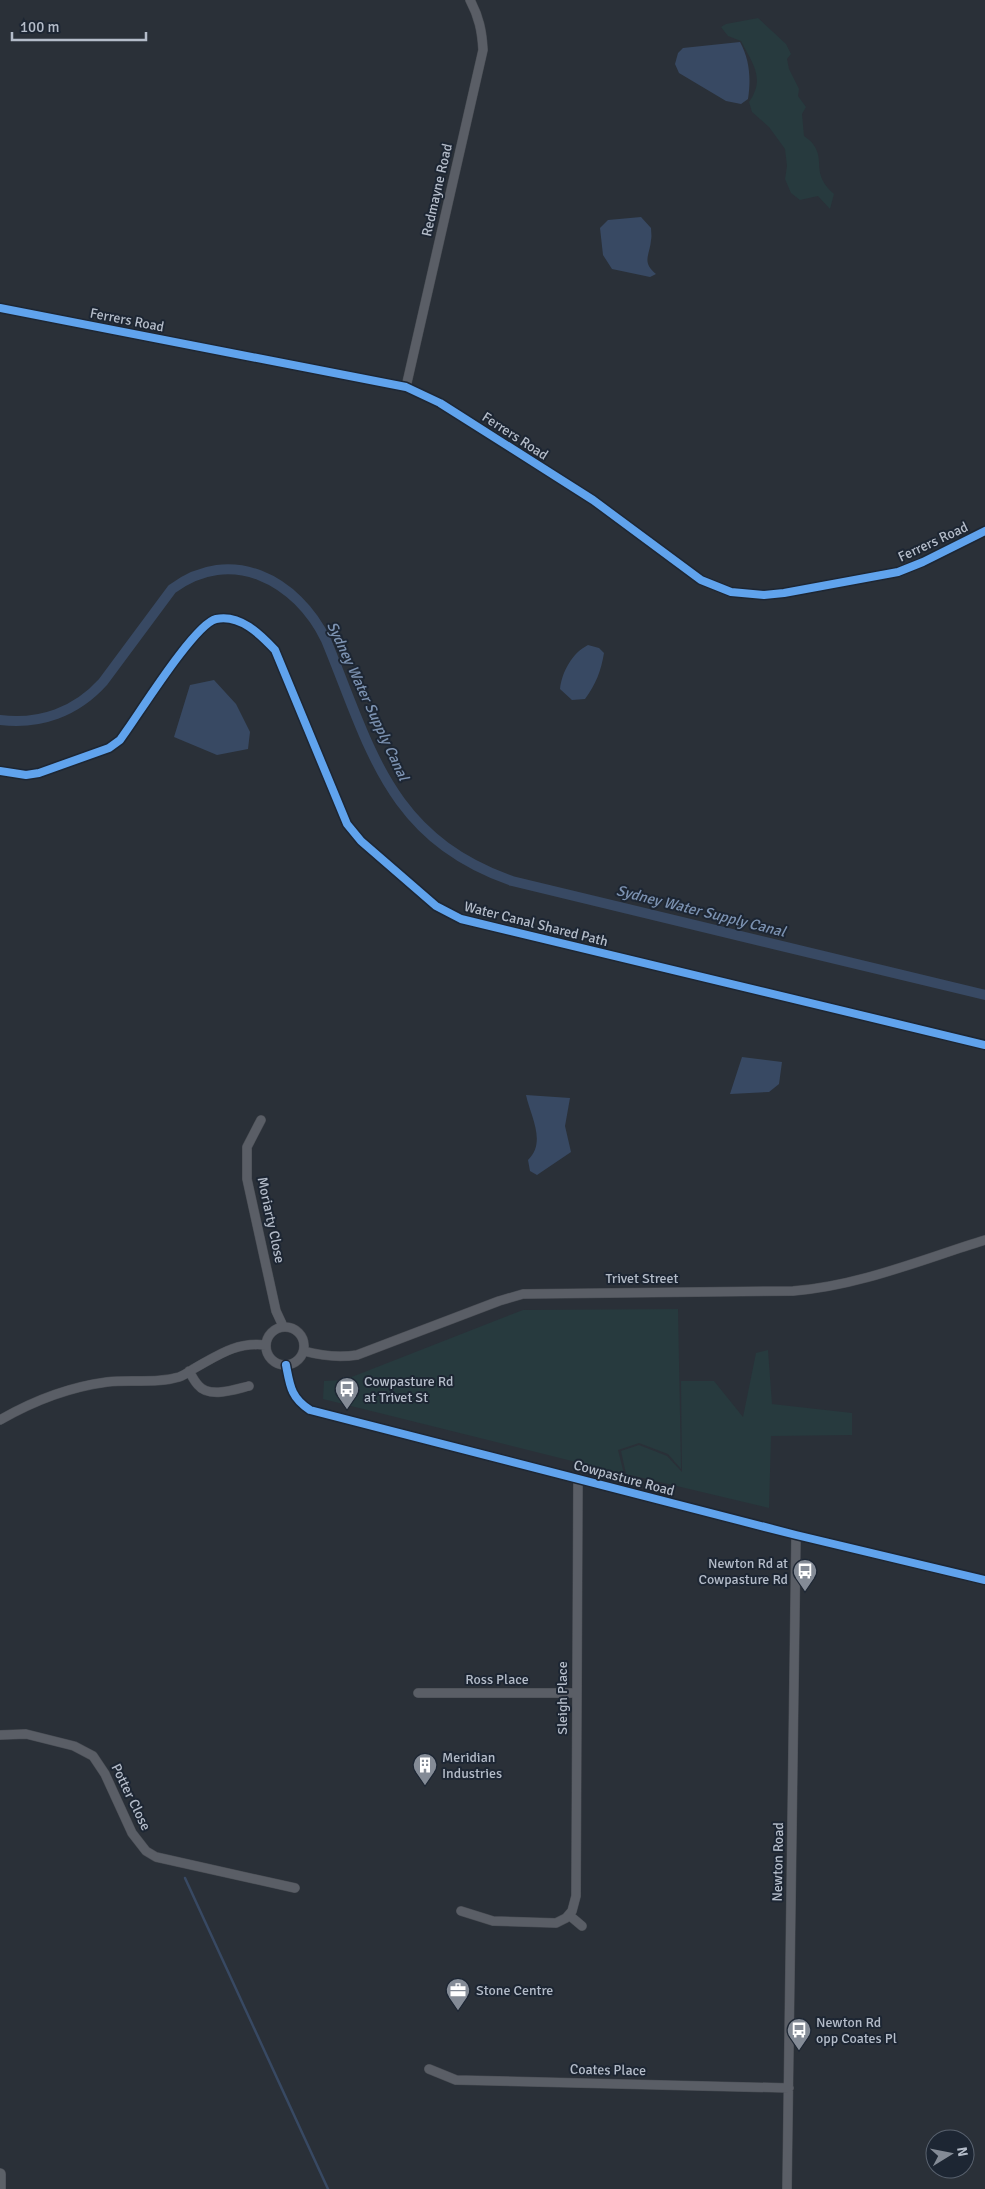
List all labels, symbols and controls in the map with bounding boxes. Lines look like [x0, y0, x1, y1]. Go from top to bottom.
scale bar [12, 10, 146, 42]
text: 100 m [20, 18, 60, 36]
street label: Redmayne Road [418, 142, 456, 238]
street label: Ferrers Road [88, 304, 166, 336]
street label: Ferrers Road [479, 408, 551, 464]
street label: Ferrers Road [895, 518, 971, 566]
water label: Sydney Water Supply Canal [323, 619, 413, 785]
water label: Sydney Water Supply Canal [615, 881, 789, 941]
street label: Water Canal Shared Path [462, 898, 610, 950]
street label: Moriarty Close [254, 1175, 288, 1265]
street label: Trivet Street [606, 1270, 679, 1287]
place label: Cowpasture Rd at Trivet St [364, 1373, 453, 1406]
bus stop icon: Cowpasture Rd at Trivet St [334, 1376, 360, 1410]
street label: Cowpasture Road [572, 1456, 676, 1500]
place label: Newton Rd at Cowpasture Rd [699, 1555, 788, 1588]
bus stop icon: Newton Rd at Cowpasture Rd [792, 1558, 818, 1592]
street label: Sleigh Place [554, 1661, 571, 1735]
street label: Ross Place [465, 1671, 529, 1688]
place label: Meridian Industries [442, 1749, 502, 1782]
building icon: Meridian Industries [412, 1752, 438, 1786]
street label: Potter Close [107, 1761, 155, 1833]
street label: Newton Road [769, 1822, 787, 1902]
office icon: Stone Centre [445, 1977, 471, 2011]
place label: Stone Centre [476, 1982, 553, 1999]
place label: Newton Rd opp Coates Pl [816, 2014, 897, 2047]
bus stop icon: Newton Rd opp Coates Pl [786, 2017, 812, 2051]
street label: Coates Place [570, 2061, 646, 2079]
north arrow [925, 2129, 975, 2179]
text: N [953, 2146, 972, 2158]

